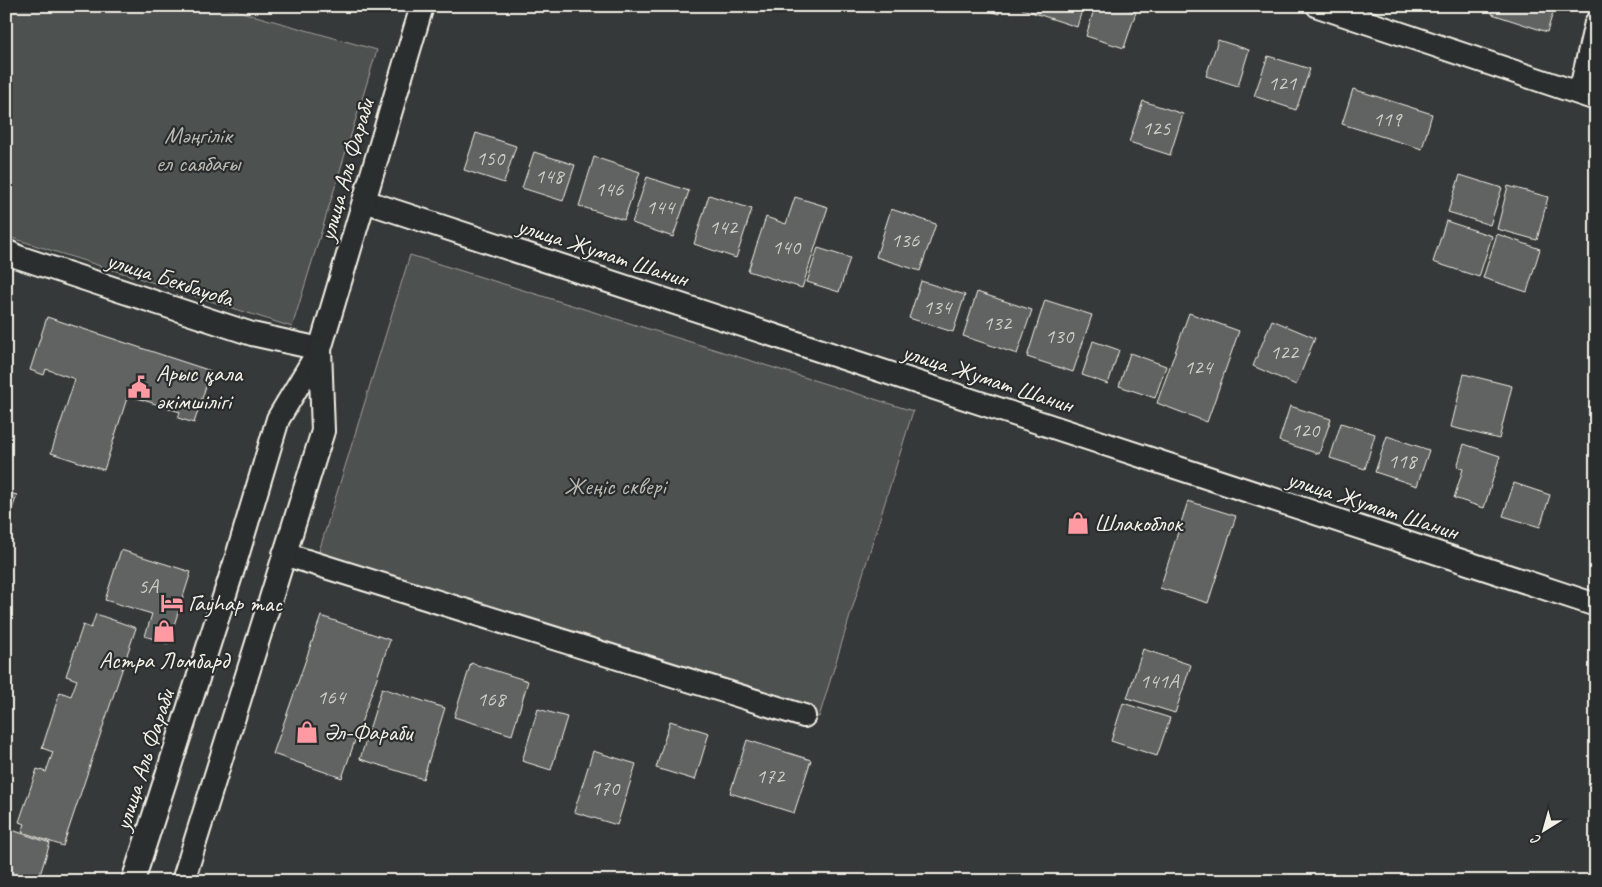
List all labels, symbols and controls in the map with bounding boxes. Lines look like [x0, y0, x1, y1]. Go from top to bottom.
house number: 121 [1268, 70, 1298, 96]
street label: улица Аль Фараби [311, 93, 381, 246]
house number: 119 [1373, 106, 1403, 132]
house number: 125 [1142, 115, 1172, 141]
park label: Мәңгілік ел саябағы [156, 120, 243, 178]
house number: 150 [476, 145, 506, 171]
house number: 148 [535, 163, 566, 189]
house number: 146 [595, 176, 624, 202]
house number: 144 [646, 194, 677, 220]
street label: улица Жумат Шанин [512, 210, 694, 294]
house number: 142 [709, 214, 739, 240]
house number: 136 [891, 227, 920, 253]
house number: 140 [772, 234, 802, 260]
street label: улица Бекбауова [101, 244, 238, 314]
house number: 134 [923, 294, 954, 320]
house number: 132 [983, 310, 1013, 336]
house number: 130 [1045, 323, 1075, 349]
street label: улица Жумат Шанин [897, 336, 1079, 420]
house number: 122 [1270, 339, 1300, 365]
house number: 124 [1184, 354, 1215, 380]
place label: Арыс қала әкімшілігі [156, 358, 243, 416]
public building icon: Арыс қала әкімшілігі [126, 374, 152, 400]
house number: 120 [1291, 417, 1321, 443]
house number: 118 [1388, 448, 1419, 474]
street label: улица Жумат Шанин [1282, 463, 1464, 547]
park label: Жеңіс сквері [564, 471, 668, 501]
place label: Шлакоблок [1094, 508, 1184, 538]
shop icon: Шлакоблок [1065, 510, 1091, 536]
house number: 5А [138, 573, 159, 599]
place label: Гауһар тас [188, 588, 283, 618]
hotel icon: Гауһар тас [159, 590, 185, 616]
shop icon: Астра Ломбард [151, 618, 177, 644]
place label: Астра Ломбард [99, 645, 232, 675]
house number: 141А [1140, 668, 1180, 694]
street label: улица Аль Фараби [107, 684, 182, 836]
house number: 164 [317, 684, 348, 710]
house number: 168 [477, 686, 508, 712]
place label: Әл-Фараби [324, 717, 415, 747]
shop icon: Әл-Фараби [294, 719, 320, 745]
house number: 172 [756, 763, 786, 789]
house number: 170 [591, 775, 621, 801]
north arrow [1520, 804, 1570, 854]
text: С [1527, 830, 1544, 849]

